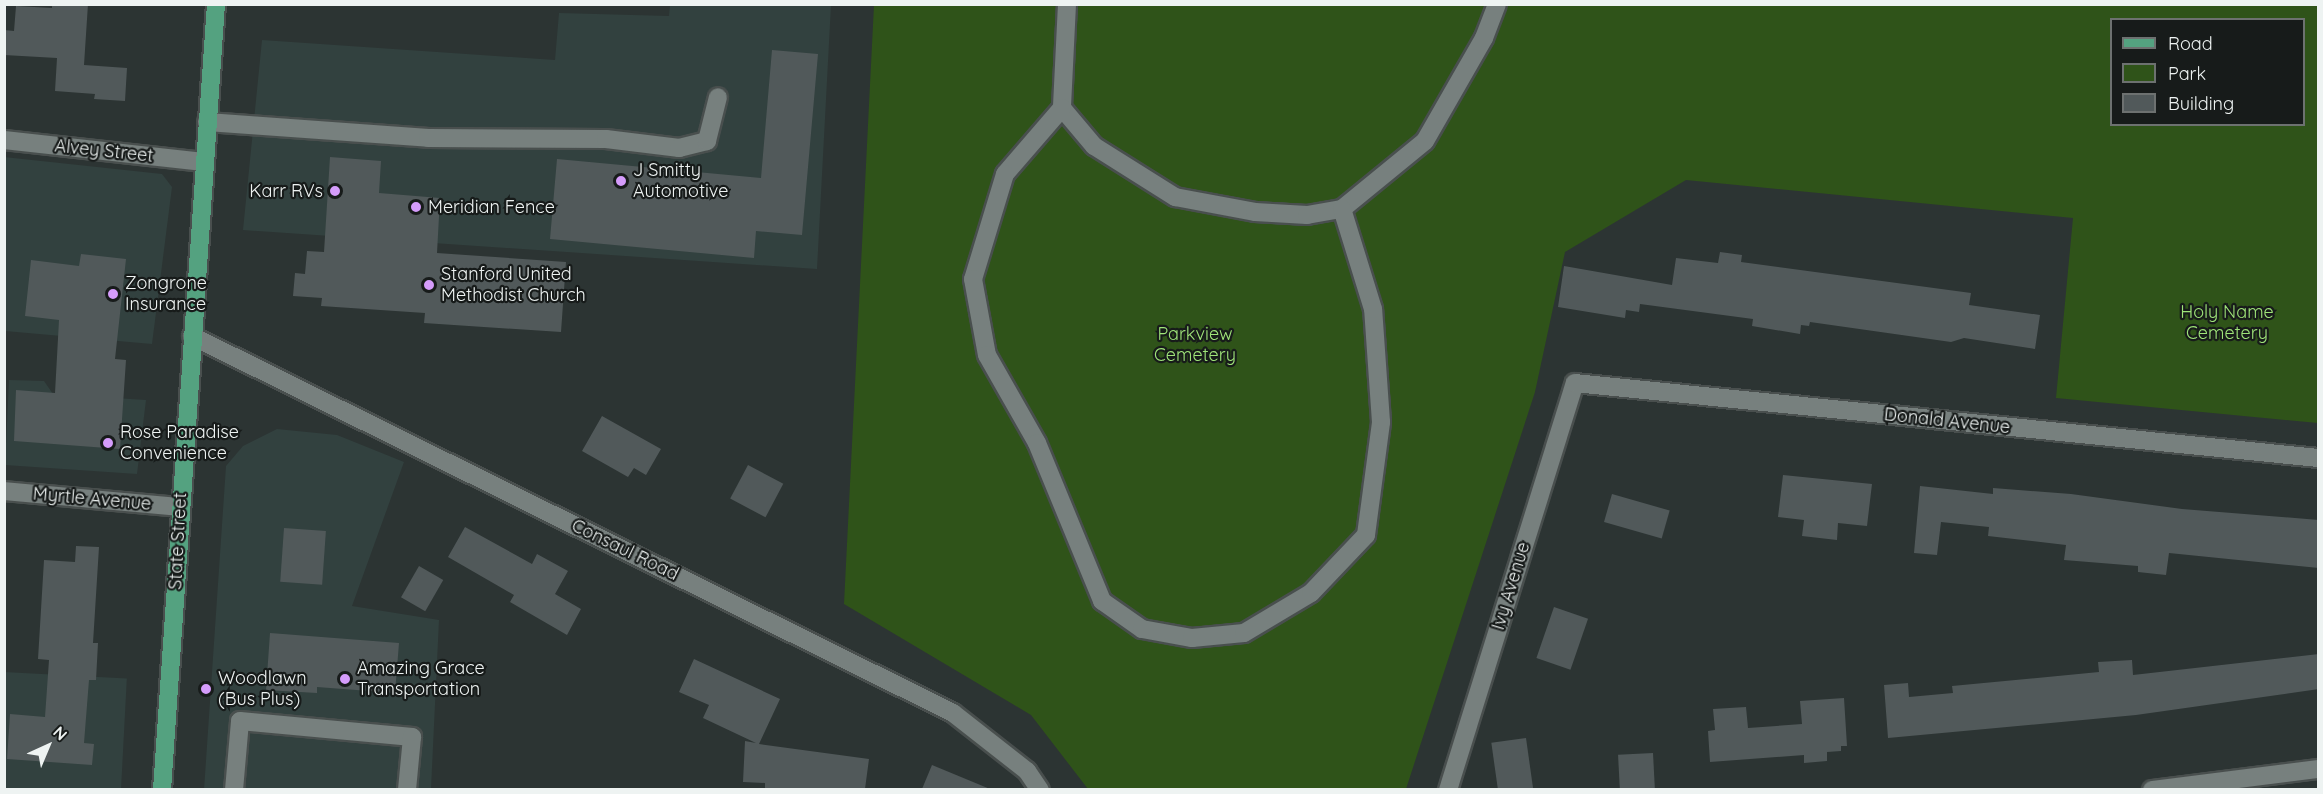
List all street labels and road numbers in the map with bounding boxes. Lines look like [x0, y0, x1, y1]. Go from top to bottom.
street label: Alvey Street [54, 135, 154, 167]
street label: Donald Avenue [1883, 404, 2011, 438]
street label: Myrtle Avenue [32, 483, 152, 515]
street label: State Street [165, 492, 191, 590]
street label: Consaul Road [568, 515, 682, 585]
street label: Ivy Avenue [1487, 539, 1535, 633]

